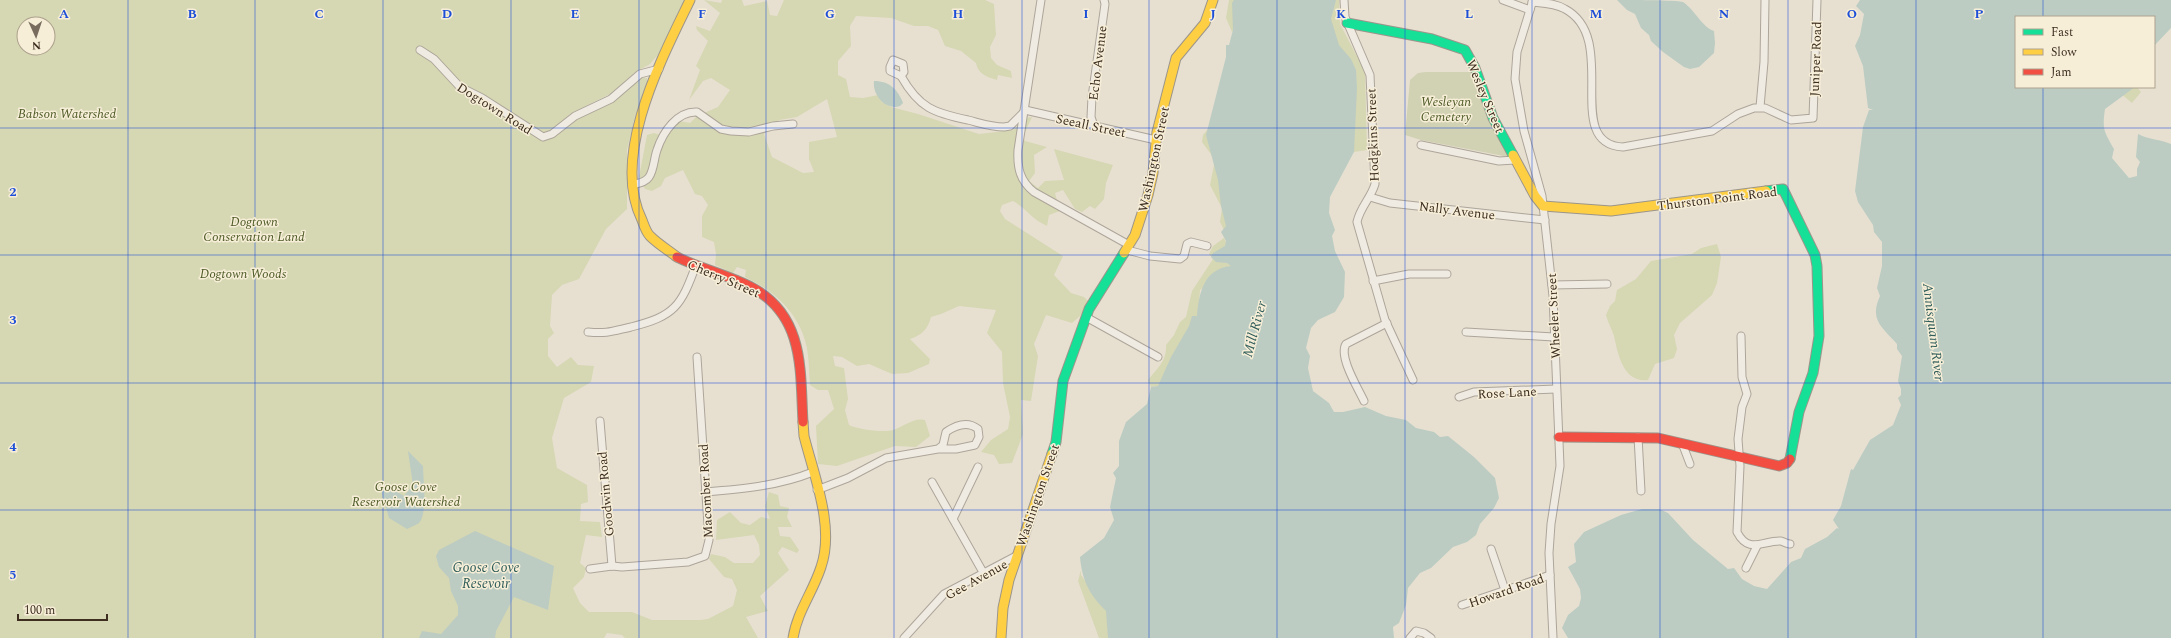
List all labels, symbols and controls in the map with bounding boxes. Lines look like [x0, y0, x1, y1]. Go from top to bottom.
text: A [59, 4, 69, 24]
text: B [187, 4, 197, 24]
text: C [314, 4, 324, 24]
text: D [442, 4, 452, 24]
text: E [571, 4, 580, 24]
text: F [698, 4, 706, 24]
text: G [825, 4, 835, 24]
text: H [953, 4, 964, 24]
text: I [1083, 4, 1089, 24]
text: J [1210, 4, 1216, 24]
text: K [1336, 4, 1346, 24]
text: L [1465, 4, 1473, 24]
text: M [1590, 4, 1603, 24]
text: N [1719, 4, 1730, 24]
text: O [1847, 4, 1857, 24]
text: P [1975, 4, 1984, 24]
north arrow [16, 16, 56, 56]
legend [2015, 16, 2155, 88]
street label: Juniper Road [1805, 21, 1827, 97]
text: Fast [2051, 23, 2073, 42]
street label: Echo Avenue [1083, 24, 1113, 102]
text: N [32, 37, 41, 54]
text: Slow [2051, 43, 2077, 62]
street label: Wesley Street [1461, 57, 1510, 137]
text: Jam [2051, 63, 2072, 82]
street label: Dogtown Road [453, 78, 536, 140]
street label: Hodgkins Street [1361, 88, 1385, 182]
park label: Wesleyan Cemetery [1421, 92, 1471, 127]
park label: Babson Watershed [18, 104, 117, 124]
street label: Washington Street [1133, 104, 1175, 214]
street label: Seeall Street [1054, 109, 1128, 143]
text: 2 [9, 182, 17, 202]
street label: Thurston Point Road [1656, 182, 1778, 216]
street label: Nally Avenue [1418, 196, 1496, 226]
park label: Dogtown Conservation Land [203, 212, 305, 247]
street label: Cherry Street [684, 255, 763, 303]
park label: Dogtown Woods [200, 264, 287, 284]
street label: Wheeler Street [1542, 272, 1566, 359]
water label: Annisquam River [1917, 281, 1950, 382]
water label: Mill River [1237, 299, 1272, 360]
text: 3 [9, 310, 17, 330]
street label: Rose Lane [1477, 381, 1537, 405]
text: 4 [9, 437, 17, 457]
street label: Washington Street [1011, 441, 1065, 549]
street label: Macomber Road [694, 443, 718, 539]
street label: Goodwin Road [592, 451, 620, 537]
park label: Goose Cove Reservoir Watershed [352, 477, 460, 512]
street label: Gee Avenue [942, 554, 1011, 605]
water label: Goose Cove Resevoir [452, 557, 520, 594]
text: 5 [9, 565, 17, 585]
street label: Howard Road [1466, 569, 1547, 613]
scale bar [18, 596, 107, 622]
text: 100 m [24, 601, 55, 620]

